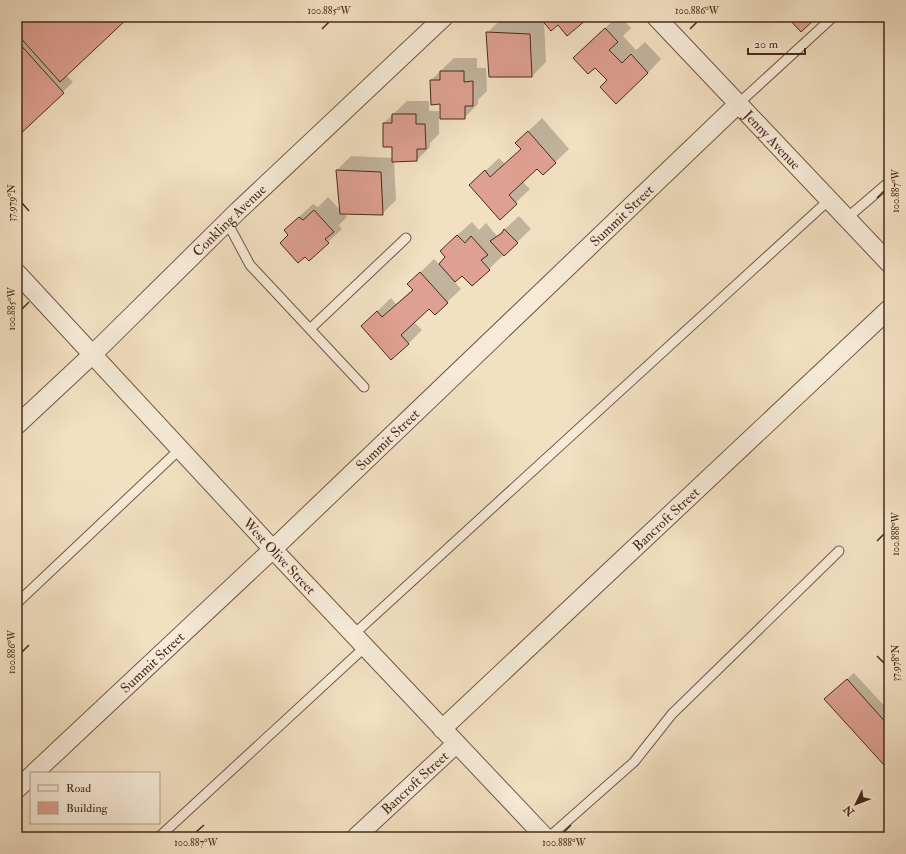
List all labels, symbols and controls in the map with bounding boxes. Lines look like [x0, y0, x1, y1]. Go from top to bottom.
text: 100.885°W [307, 5, 351, 17]
text: 100.886°W [675, 5, 720, 17]
scale bar [748, 30, 805, 56]
text: 20 m [754, 37, 779, 52]
street label: Jenny Avenue [739, 106, 804, 173]
text: 100.887°W [890, 168, 902, 213]
street label: Conkling Avenue [189, 181, 270, 260]
street label: Summit Street [587, 181, 658, 250]
text: 37.979°N [6, 184, 18, 222]
text: 100.885°W [6, 287, 18, 331]
street label: Summit Street [352, 405, 424, 474]
street label: Bancroft Street [629, 483, 703, 555]
text: 100.888°W [890, 511, 902, 556]
street label: West Olive Street [239, 514, 319, 598]
street label: Summit Street [117, 628, 188, 697]
text: 100.886°W [6, 629, 18, 674]
text: 37.978°N [890, 644, 902, 682]
street label: Bancroft Street [378, 747, 452, 818]
legend [30, 772, 160, 824]
text: Road [66, 781, 91, 796]
north arrow [836, 784, 876, 824]
text: Building [66, 801, 109, 816]
text: N [840, 802, 858, 819]
text: 100.887°W [174, 837, 219, 849]
text: 100.888°W [542, 837, 587, 849]

